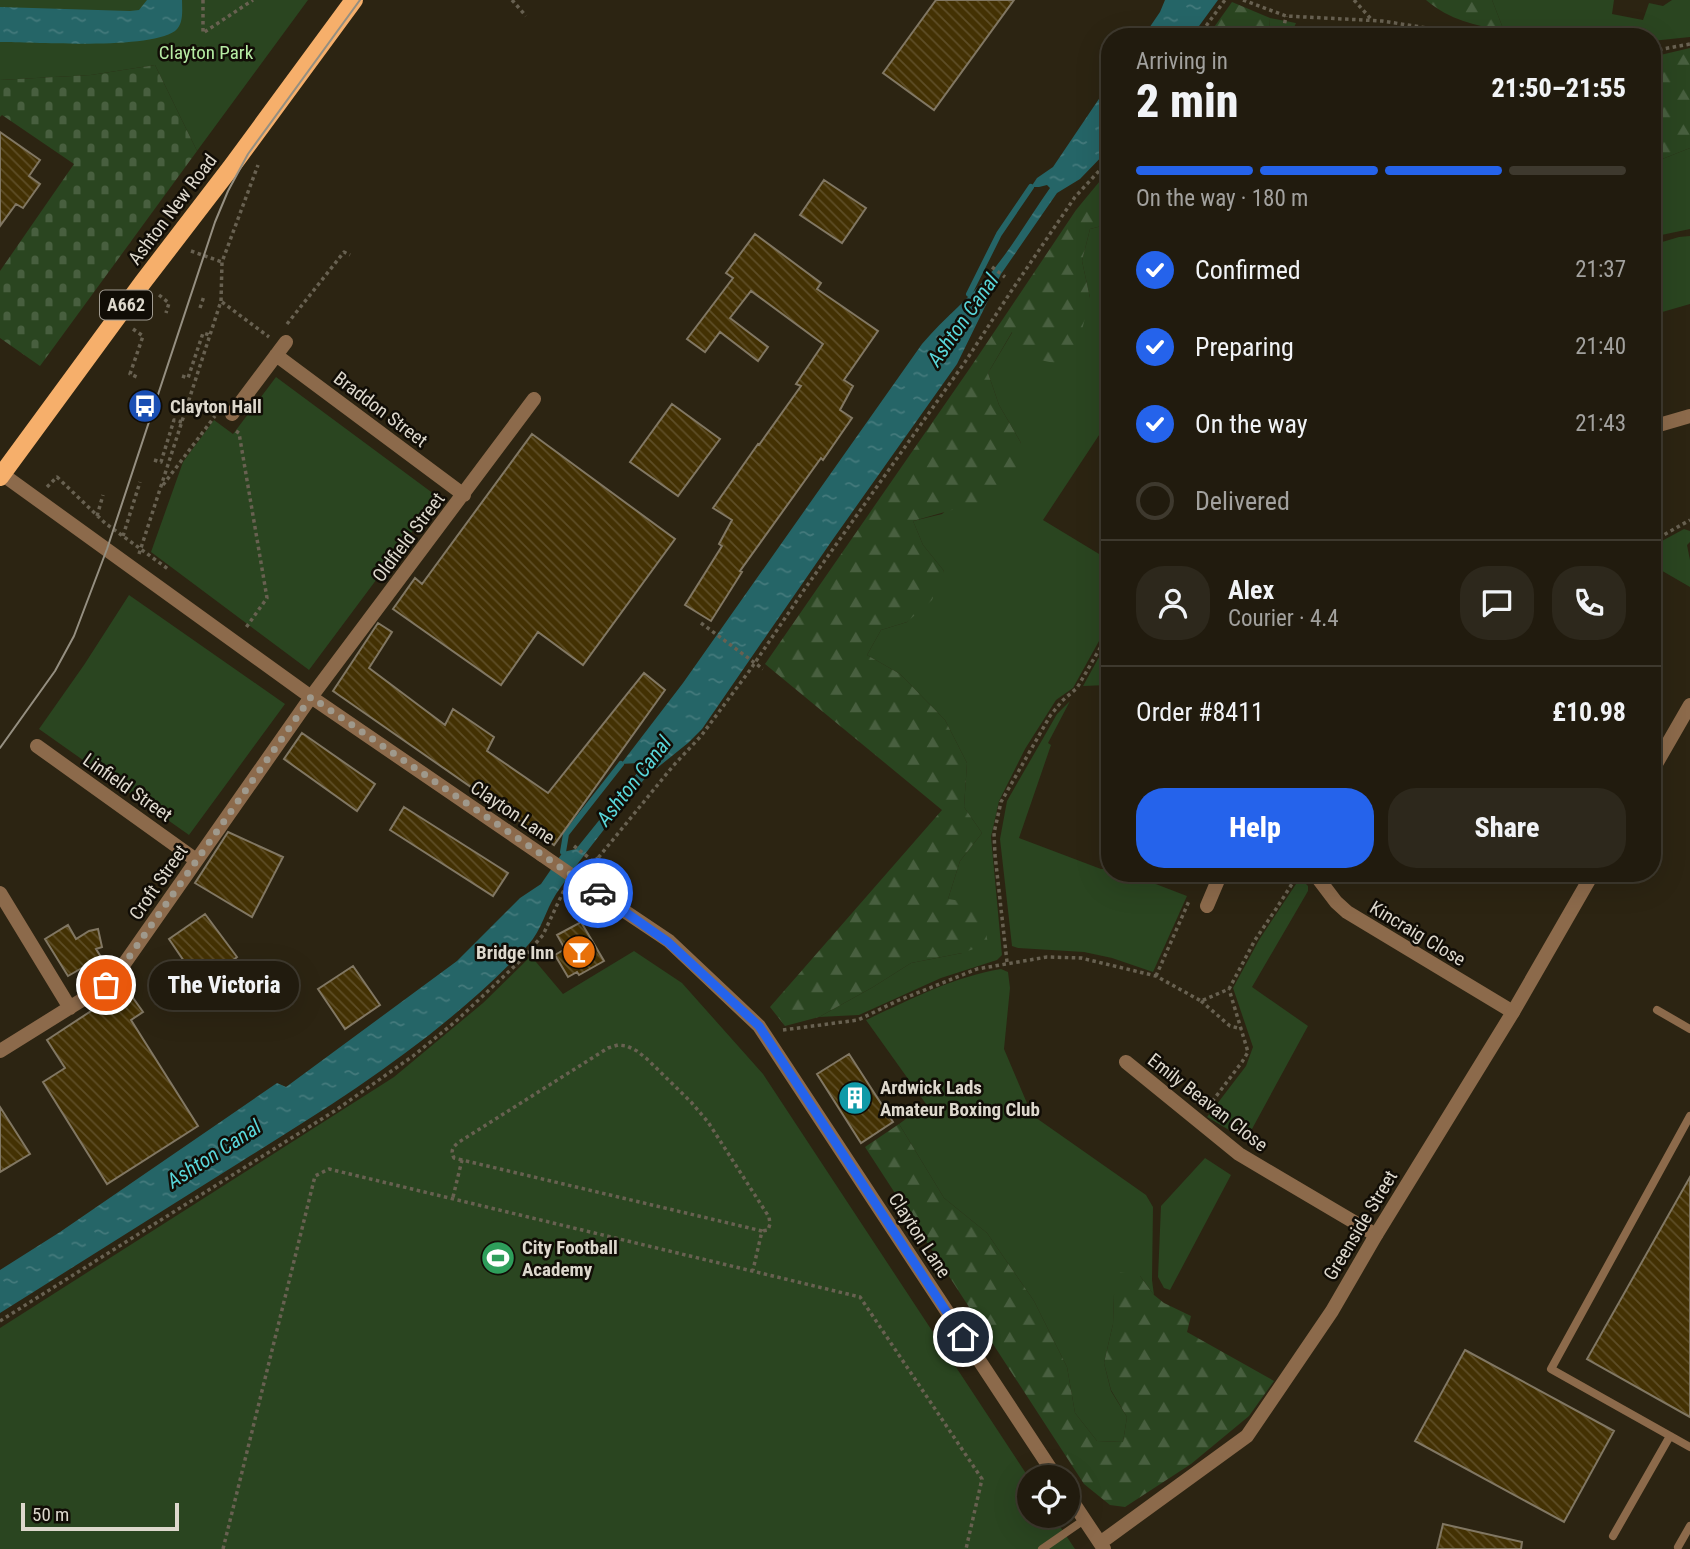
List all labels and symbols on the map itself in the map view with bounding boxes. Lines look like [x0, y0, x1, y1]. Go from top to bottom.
park label: Clayton Park [159, 41, 254, 64]
street label: Ashton New Road [123, 149, 222, 269]
water label: Ashton Canal [922, 269, 1004, 372]
road number: A662 [100, 290, 152, 320]
street label: Braddon Street [329, 367, 432, 452]
bus stop icon: Clayton Hall [126, 387, 164, 425]
place label: Clayton Hall [170, 395, 262, 418]
street label: Oldfield Street [367, 488, 450, 587]
water label: Ashton Canal [591, 731, 677, 831]
street label: Linfield Street [79, 748, 177, 827]
street label: Clayton Lane [466, 776, 559, 849]
street label: Croft Street [124, 840, 193, 924]
courier [563, 858, 633, 928]
street label: Kincraig Close [1366, 896, 1470, 971]
bar icon: Bridge Inn [560, 933, 598, 971]
place label: Bridge Inn [476, 941, 554, 964]
pin [76, 955, 136, 1015]
callout: The Victoria [148, 960, 298, 1010]
street label: Emily Beavan Close [1143, 1048, 1272, 1156]
place label: Ardwick Lads Amateur Boxing Club [880, 1076, 1040, 1121]
building icon: Ardwick Lads Amateur Boxing Club [836, 1079, 874, 1117]
water label: Ashton Canal [162, 1115, 266, 1194]
street label: Greenside Street [1319, 1166, 1402, 1284]
street label: Clayton Lane [884, 1188, 956, 1282]
place label: City Football Academy [522, 1236, 618, 1281]
sports icon: City Football Academy [479, 1239, 517, 1277]
pin [933, 1307, 993, 1367]
scale bar [21, 1500, 178, 1532]

